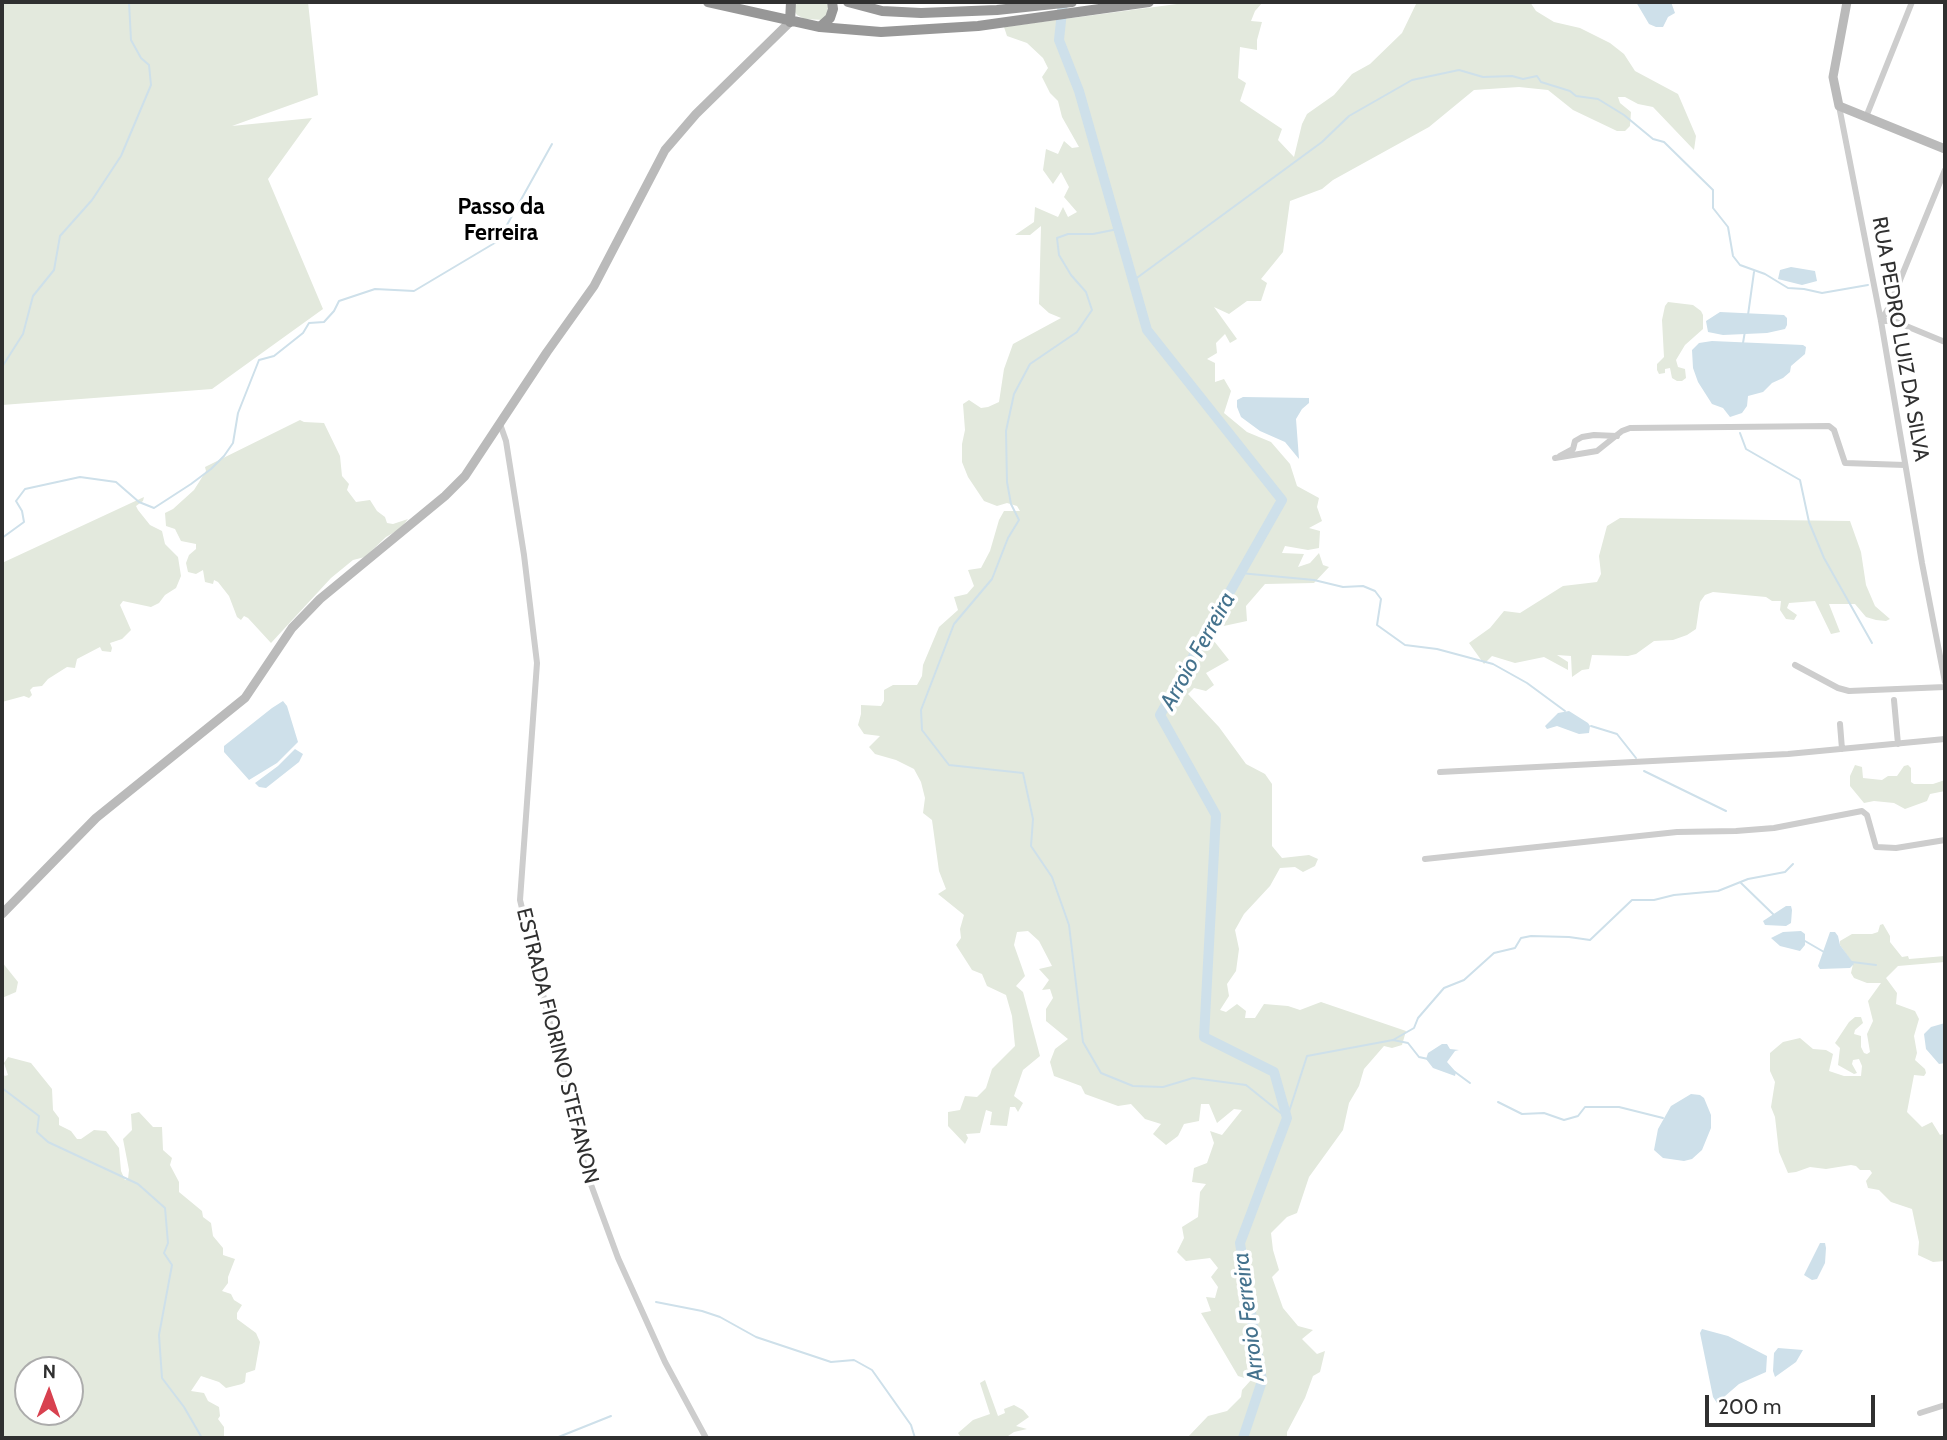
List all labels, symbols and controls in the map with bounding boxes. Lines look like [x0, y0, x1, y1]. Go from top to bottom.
district label: Passo da Ferreira [457, 193, 545, 247]
street label: RUA PEDRO LUIZ DA SILVA [1866, 215, 1934, 463]
water label: Arroio Ferreira [1154, 587, 1242, 715]
street label: ESTRADA FIORINO STEFANON [511, 906, 603, 1186]
water label: Arroio Ferreira [1227, 1251, 1271, 1383]
north arrow [14, 1356, 84, 1426]
text: N [42, 1360, 56, 1383]
scale bar [1709, 1380, 1879, 1424]
text: 200 m [1718, 1394, 1781, 1419]

